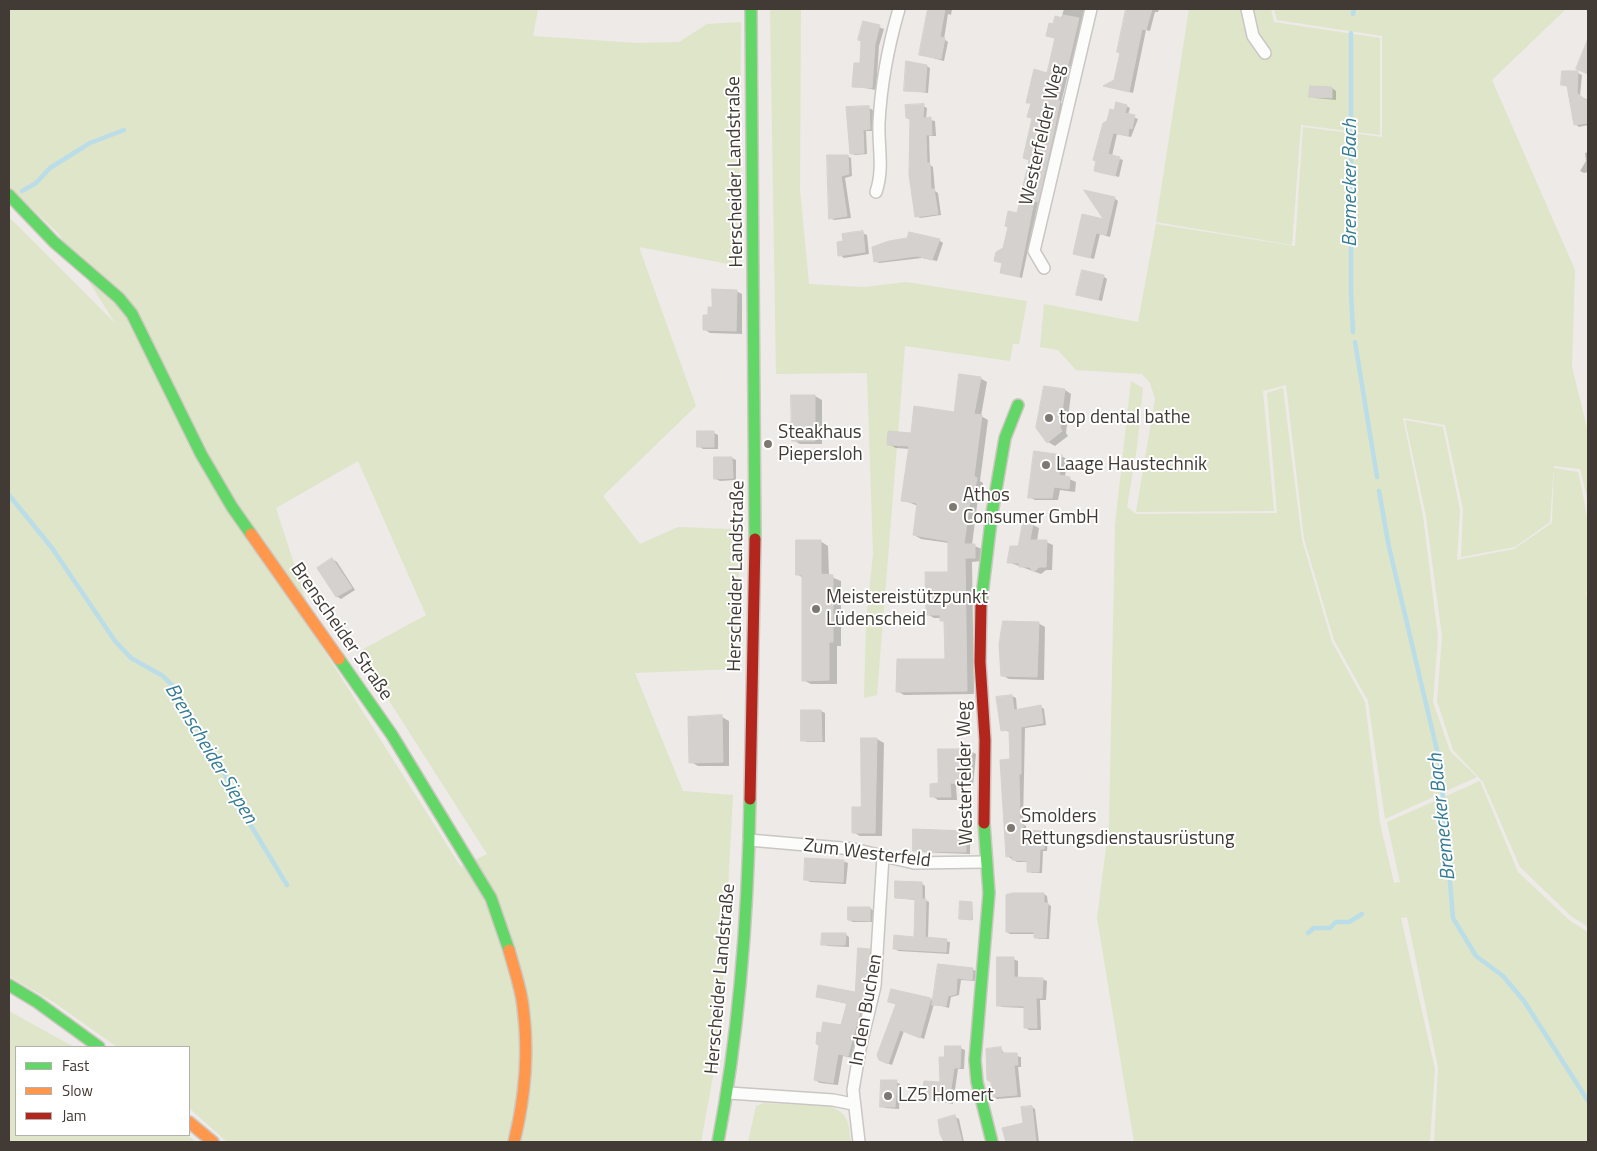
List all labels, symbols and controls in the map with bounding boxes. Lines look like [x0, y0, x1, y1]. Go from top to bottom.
street label: Westerfelder Weg [1016, 62, 1070, 208]
street label: Herscheider Landstraße [723, 76, 749, 268]
water label: Bremecker Bach [1339, 119, 1363, 247]
place label: top dental bathe [1059, 407, 1190, 429]
marker: top dental bathe [1043, 412, 1055, 424]
place label: Steakhaus Piepersloh [778, 422, 863, 466]
marker: Steakhaus Piepersloh [762, 438, 774, 450]
place label: Laage Haustechnik [1056, 454, 1207, 476]
marker: Laage Haustechnik [1040, 459, 1052, 471]
street label: Herscheider Landstraße [724, 480, 750, 672]
place label: Athos Consumer GmbH [963, 485, 1099, 529]
marker: Athos Consumer GmbH [947, 501, 959, 513]
street label: Brenscheider Straße [285, 559, 397, 705]
place label: Meistereistützpunkt Lüdenscheid [826, 587, 988, 631]
marker: Meistereistützpunkt Lüdenscheid [810, 603, 822, 615]
water label: Brenscheider Siepen [159, 680, 261, 828]
street label: Westerfelder Weg [953, 701, 979, 845]
water label: Bremecker Bach [1424, 752, 1462, 882]
place label: Smolders Rettungsdienstausrüstung [1021, 806, 1234, 850]
marker: Smolders Rettungsdienstausrüstung [1005, 822, 1017, 834]
street label: Zum Westerfeld [802, 835, 932, 873]
street label: Herscheider Landstraße [701, 883, 741, 1075]
street label: In den Buchen [846, 952, 888, 1068]
legend [15, 1046, 190, 1136]
text: Fast [62, 1054, 89, 1077]
text: Slow [62, 1079, 93, 1102]
place label: LZ5 Homert [898, 1085, 994, 1107]
marker: LZ5 Homert [882, 1090, 894, 1102]
text: Jam [62, 1104, 86, 1127]

